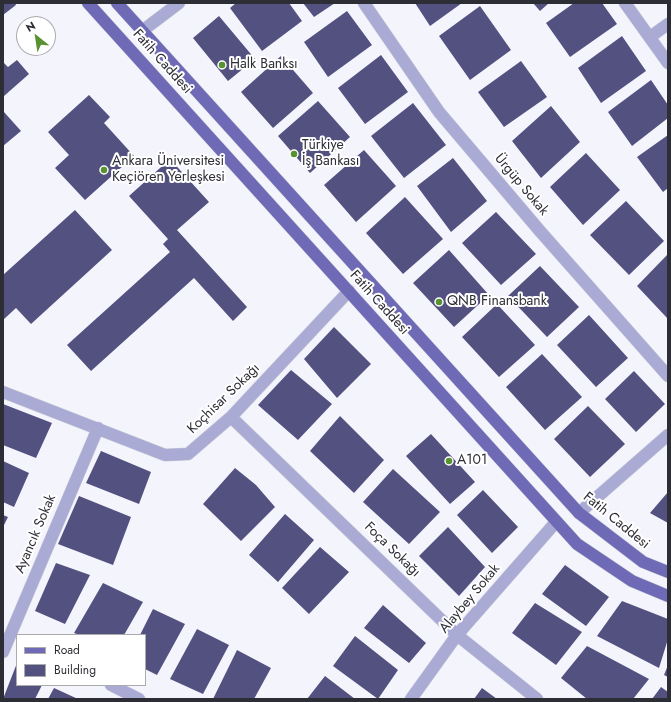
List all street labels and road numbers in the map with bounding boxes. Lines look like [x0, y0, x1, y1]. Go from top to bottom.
street label: Fatih Caddesi [129, 26, 195, 98]
street label: Ürgüp Sokak [490, 151, 552, 219]
street label: Fatih Caddesi [346, 267, 412, 339]
street label: Koçhisar Sokağı [184, 360, 264, 438]
street label: Fatih Caddesi [579, 489, 653, 553]
street label: Ayancık Sokak [12, 492, 60, 576]
street label: Foça Sokağı [360, 519, 424, 581]
street label: Alaybey Sokak [436, 561, 504, 637]

